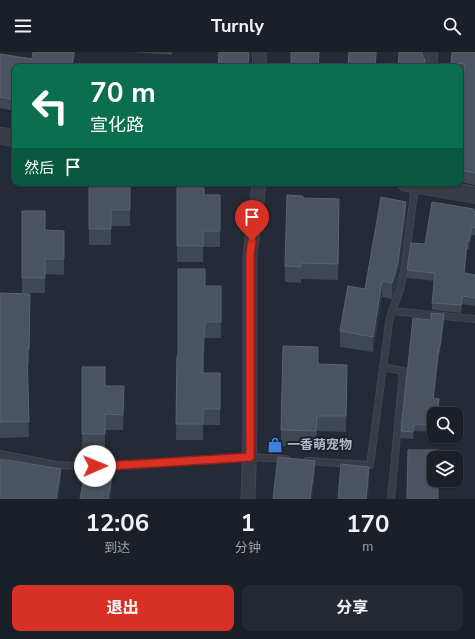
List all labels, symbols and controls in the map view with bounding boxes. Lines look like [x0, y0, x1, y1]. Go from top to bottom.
text: Turnly [211, 14, 264, 38]
icon: menu [12, 15, 34, 37]
icon: search [441, 15, 463, 37]
text: 70 m [90, 74, 156, 112]
icon: left [24, 80, 76, 132]
text: 宣化路 [90, 113, 144, 137]
icon: arrive [62, 156, 84, 178]
text: 然后 [24, 158, 54, 178]
pin [235, 200, 269, 241]
icon: arrive [241, 206, 263, 228]
map controls [427, 407, 463, 487]
button: search [427, 407, 463, 443]
shop icon: 一香萌宠物 [266, 436, 284, 454]
place label: 一香萌宠物 [287, 436, 352, 454]
position arrow [74, 445, 116, 487]
button: layers [427, 451, 463, 487]
text: 12:06 [86, 507, 149, 539]
text: 1 [240, 507, 255, 539]
text: 170 [346, 508, 389, 540]
text: m [362, 538, 373, 556]
text: 到达 [104, 539, 130, 557]
text: 分钟 [235, 539, 261, 557]
button: 退出 [12, 585, 234, 631]
button: 分享 [242, 585, 463, 631]

